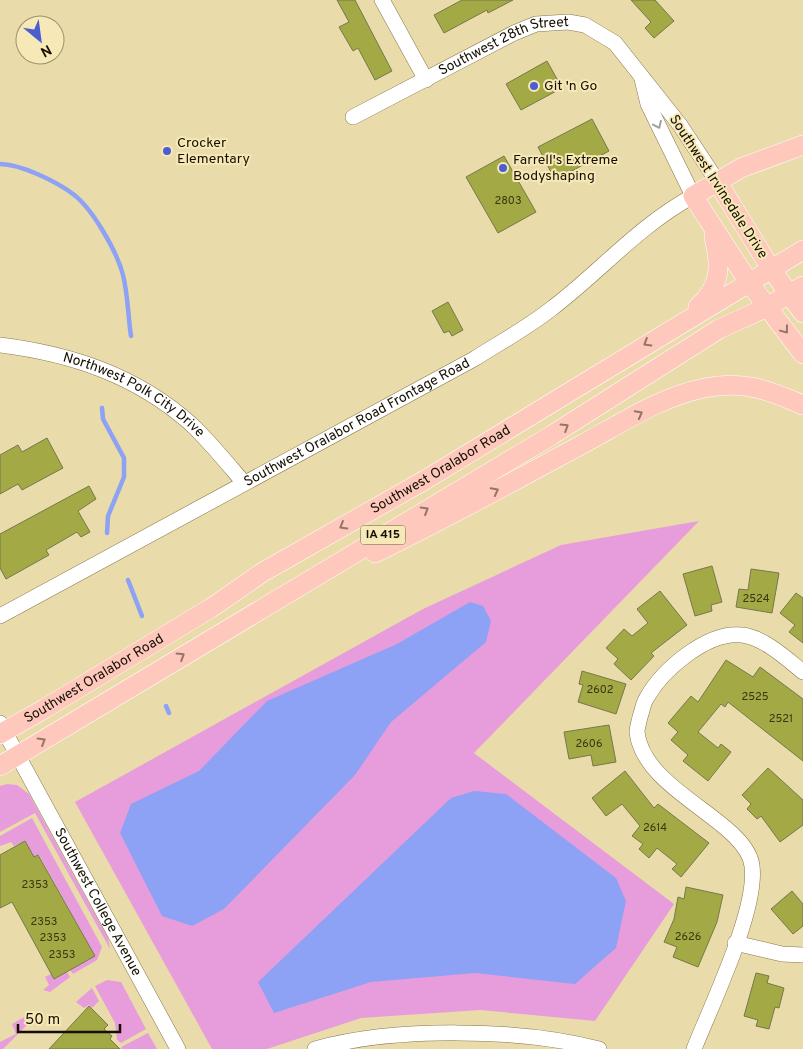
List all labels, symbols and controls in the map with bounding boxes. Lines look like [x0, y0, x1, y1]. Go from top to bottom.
street label: Southwest 28th Street [436, 13, 569, 79]
north arrow [15, 15, 65, 65]
text: N [37, 40, 54, 60]
place label: Git 'n Go [544, 78, 598, 95]
marker: Git 'n Go [528, 80, 540, 92]
street label: Southwest Irvinedale Drive [665, 112, 771, 262]
one-way arrow [652, 120, 662, 129]
place label: Crocker Elementary [177, 135, 250, 168]
marker: Crocker Elementary [161, 145, 173, 157]
place label: Farrell's Extreme Bodyshaping [513, 152, 618, 185]
marker: Farrell's Extreme Bodyshaping [497, 162, 509, 174]
house number: 2803 [494, 194, 522, 208]
one-way arrow [779, 324, 788, 334]
one-way arrow [643, 337, 652, 347]
street label: Northwest Polk City Drive [61, 349, 208, 441]
street label: Southwest Oralabor Road Frontage Road [242, 353, 472, 491]
one-way arrow [633, 410, 642, 420]
street label: Southwest Oralabor Road [367, 421, 513, 517]
one-way arrow [559, 423, 568, 433]
one-way arrow [490, 487, 499, 497]
one-way arrow [420, 506, 429, 516]
one-way arrow [339, 520, 348, 530]
road number: IA 415 [360, 526, 406, 544]
house number: 2524 [743, 592, 770, 606]
street label: Southwest Oralabor Road [21, 630, 167, 727]
one-way arrow [175, 653, 184, 663]
house number: 2602 [586, 683, 614, 697]
house number: 2525 [741, 690, 769, 704]
house number: 2521 [769, 712, 793, 726]
house number: 2606 [576, 737, 602, 751]
one-way arrow [37, 738, 46, 747]
house number: 2614 [643, 821, 667, 835]
street label: Southwest College Avenue [51, 825, 145, 979]
house number: 2353 [22, 878, 48, 892]
house number: 2353 [31, 915, 57, 929]
house number: 2626 [675, 930, 701, 944]
house number: 2353 [40, 931, 66, 945]
house number: 2353 [49, 948, 75, 962]
scale bar [18, 1002, 120, 1034]
text: 50 m [25, 1011, 60, 1030]

